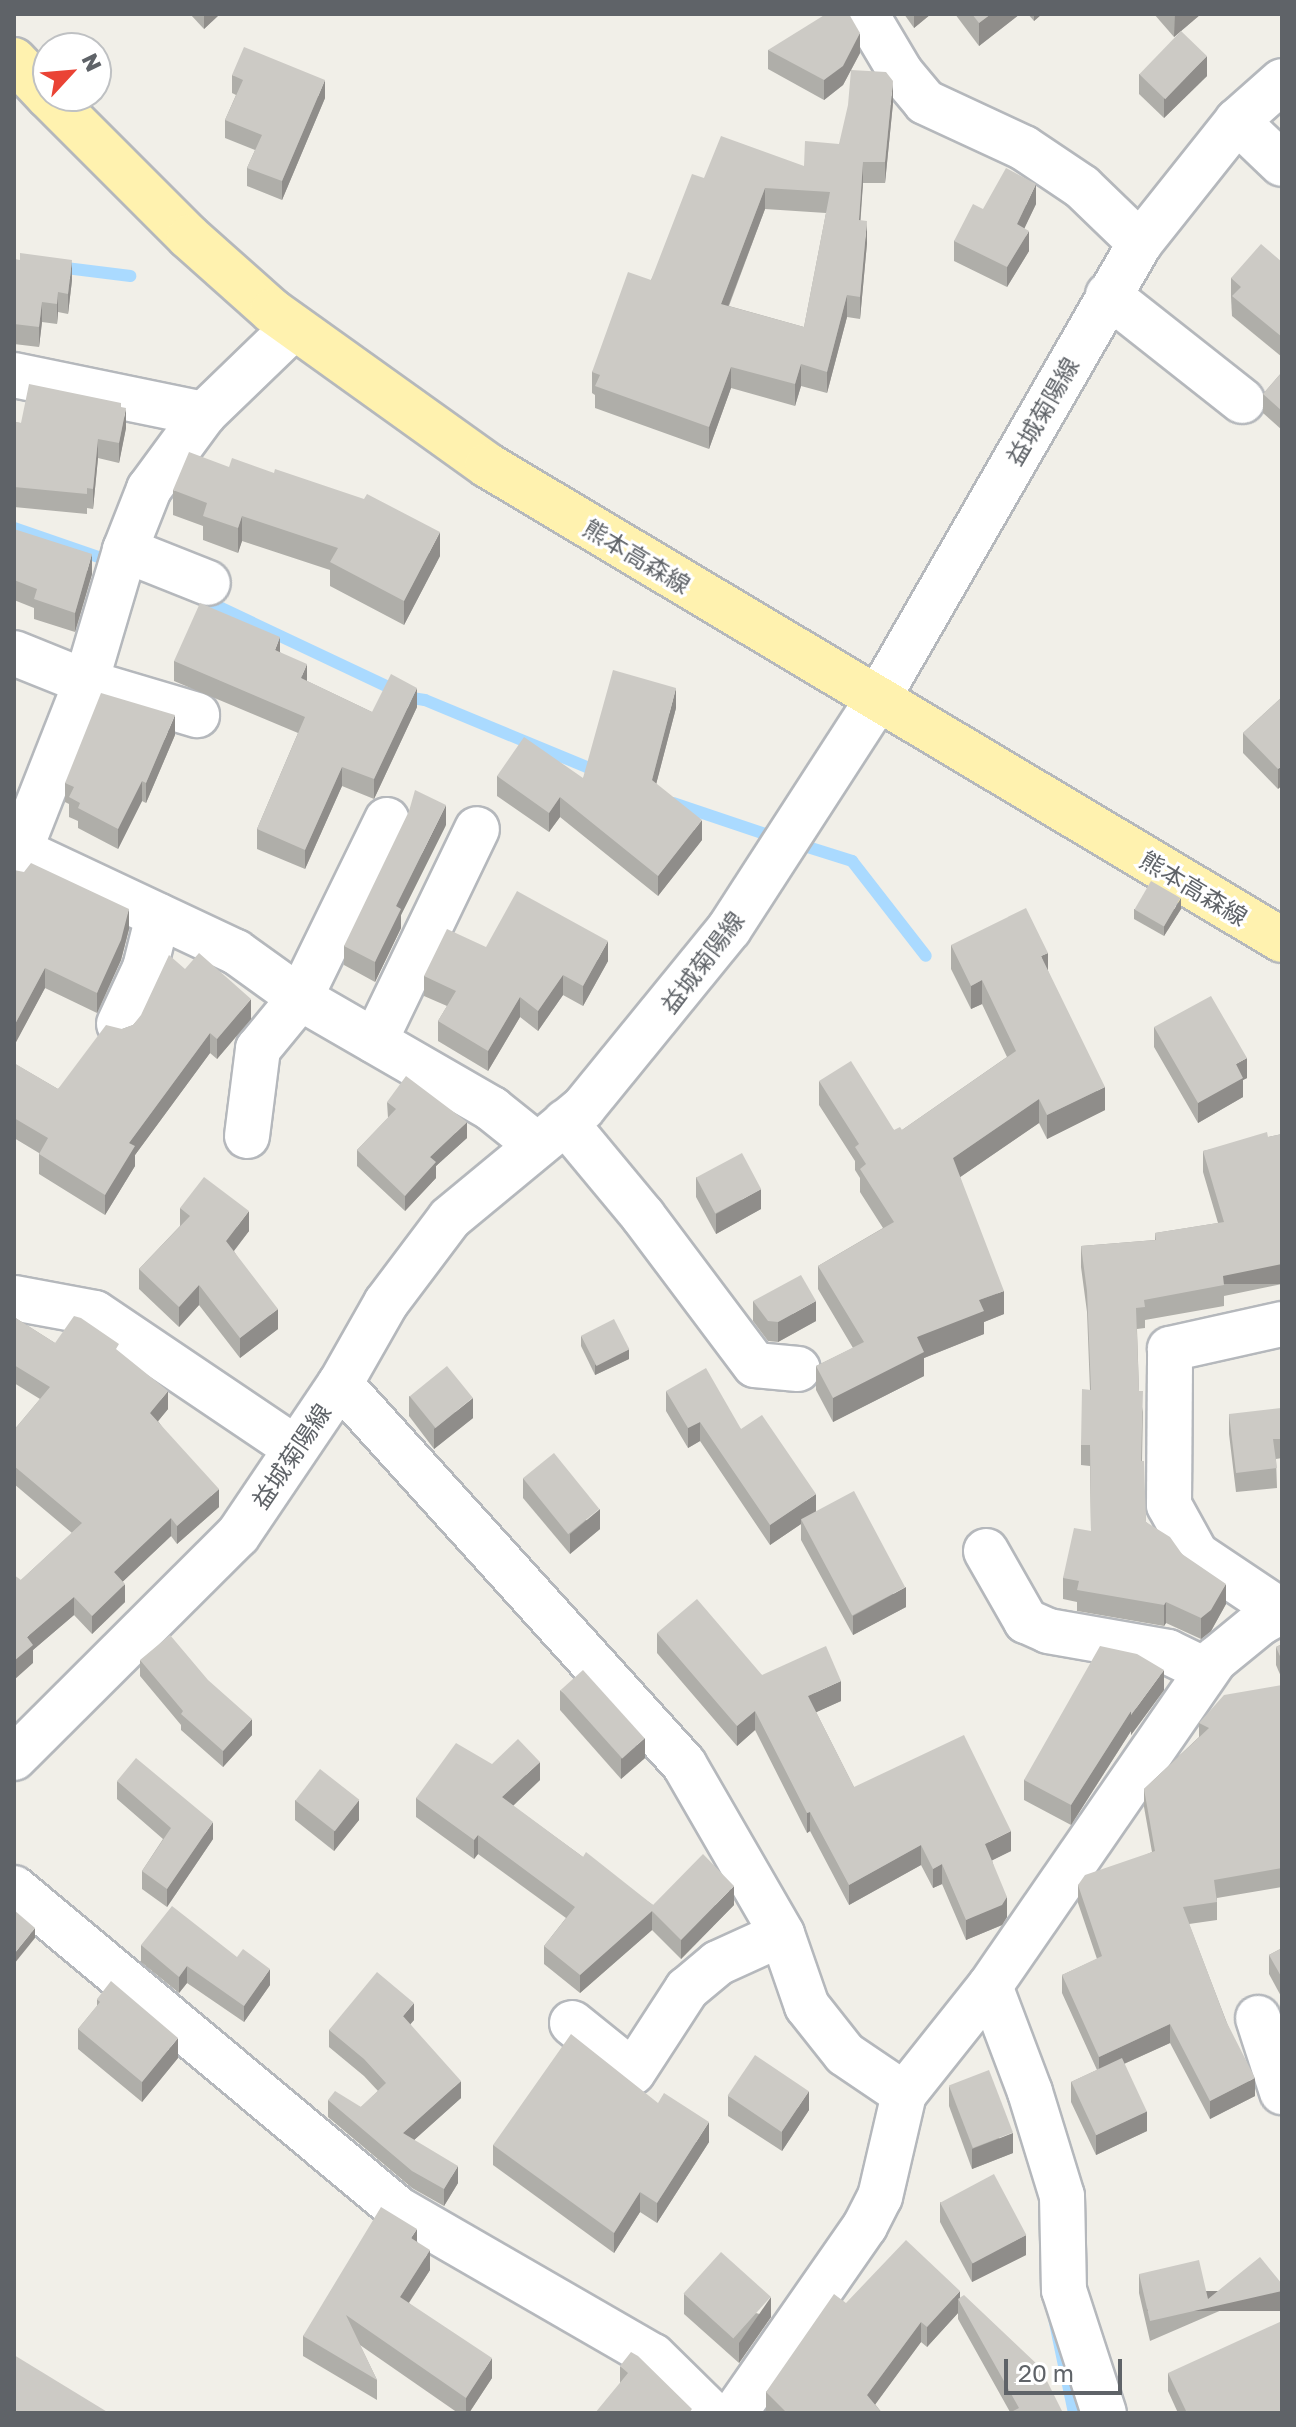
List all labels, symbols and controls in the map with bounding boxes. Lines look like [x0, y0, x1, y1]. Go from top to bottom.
north arrow [32, 32, 112, 112]
text: N [76, 49, 108, 76]
street label: 益城菊陽線 [1000, 352, 1084, 470]
street label: 熊本高森線 [578, 513, 696, 599]
street label: 熊本高森線 [1135, 845, 1253, 931]
street label: 益城菊陽線 [654, 905, 750, 1019]
street label: 益城菊陽線 [246, 1398, 336, 1514]
scale bar [1008, 2343, 1126, 2393]
text: 20 m [1018, 2358, 1074, 2387]

